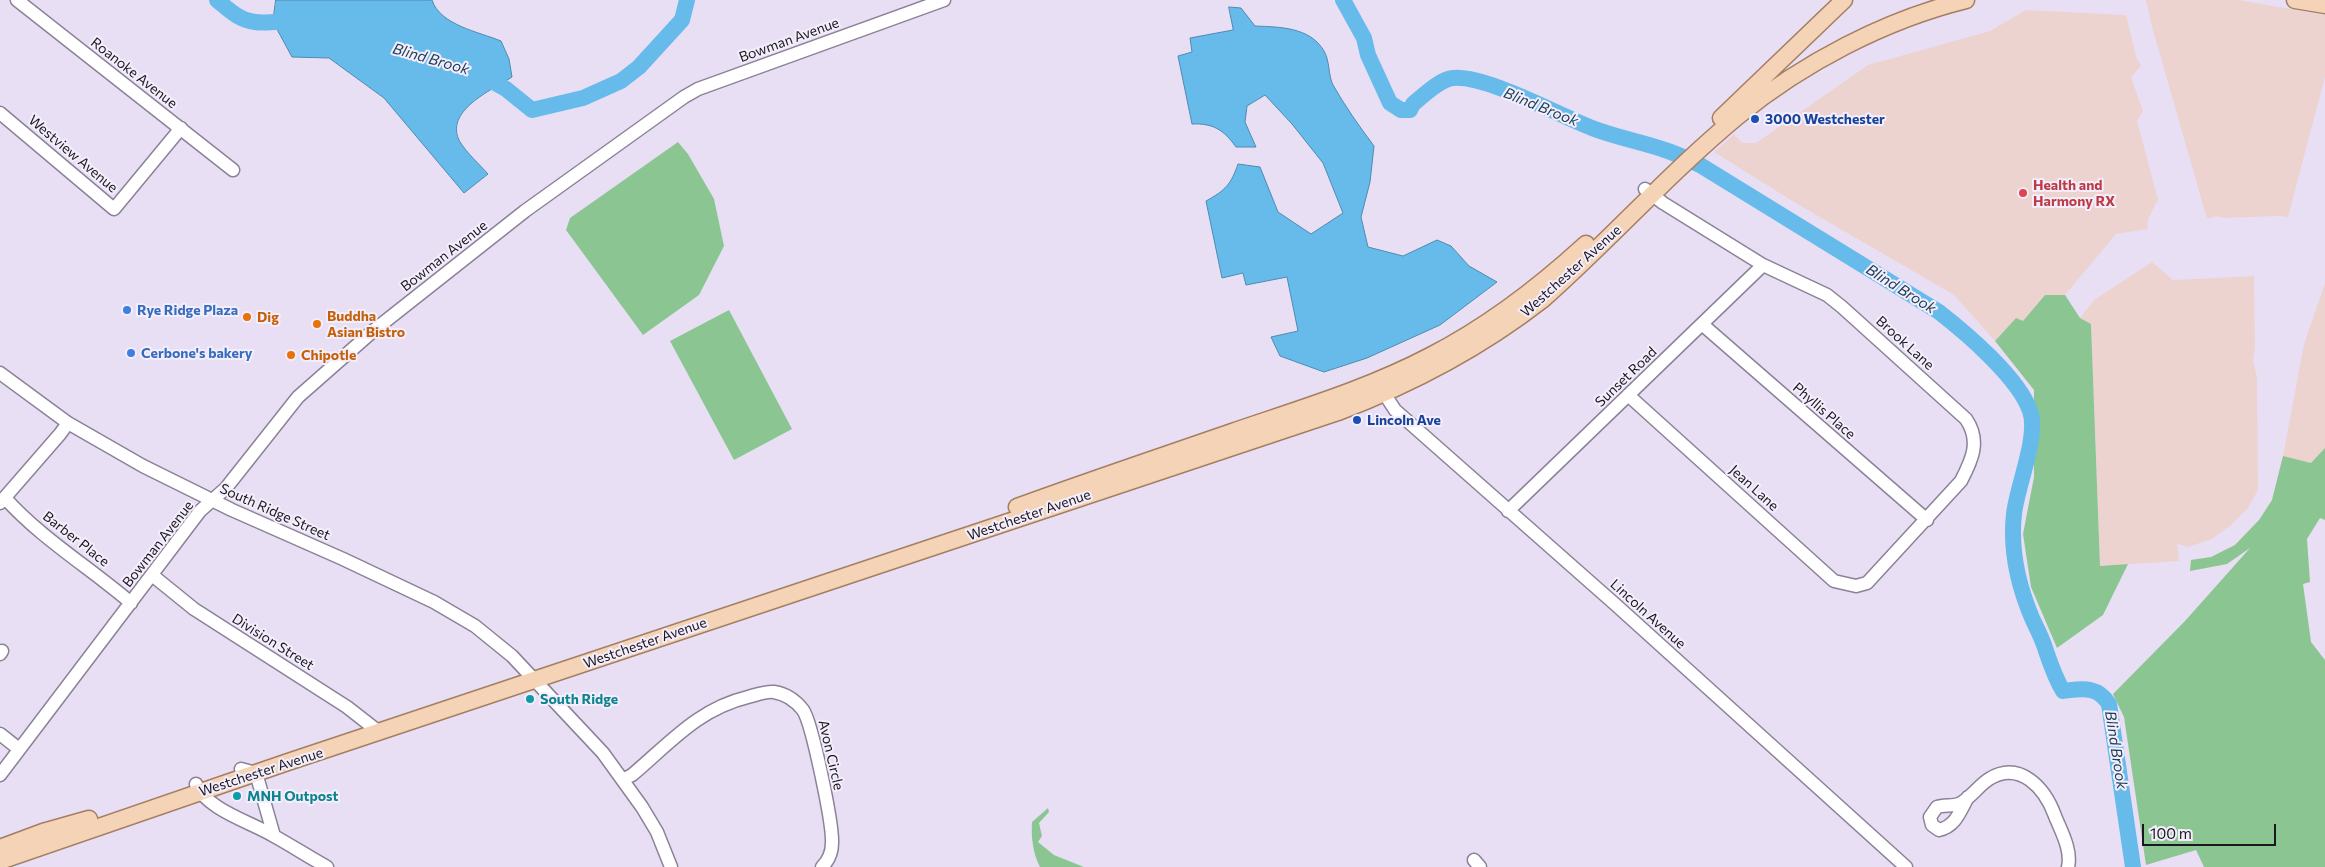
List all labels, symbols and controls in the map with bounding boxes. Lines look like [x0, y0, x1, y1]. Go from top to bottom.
street label: Bowman Avenue [737, 14, 841, 66]
street label: Roanoke Avenue [87, 34, 181, 112]
water label: Blind Brook [391, 39, 471, 79]
water label: Blind Brook [1501, 84, 1581, 130]
place label: 3000 Westchester [1765, 111, 1885, 127]
street label: Westview Avenue [25, 112, 121, 196]
marker: 3000 Westchester [1749, 113, 1761, 125]
place label: Health and Harmony RX [2033, 177, 2115, 210]
marker: Health and Harmony RX [2017, 187, 2029, 199]
street label: Bowman Avenue [397, 217, 491, 295]
street label: Westchester Avenue [1517, 222, 1625, 320]
water label: Blind Brook [1863, 260, 1939, 318]
place label: Rye Ridge Plaza [137, 302, 238, 318]
marker: Rye Ridge Plaza [121, 304, 133, 316]
place label: Buddha Asian Bistro [327, 308, 405, 341]
place label: Dig [257, 309, 279, 325]
marker: Dig [241, 311, 253, 323]
street label: Brook Lane [1873, 313, 1937, 373]
marker: Buddha Asian Bistro [311, 318, 323, 330]
street label: Sunset Road [1592, 344, 1660, 410]
place label: Cerbone's bakery [141, 345, 252, 361]
marker: Cerbone's bakery [125, 347, 137, 359]
place label: Chipotle [301, 347, 356, 363]
marker: Chipotle [285, 349, 297, 361]
street label: Phyllis Place [1789, 379, 1859, 443]
place label: Lincoln Ave [1367, 412, 1441, 428]
marker: Lincoln Ave [1351, 414, 1363, 426]
street label: Jean Lane [1726, 462, 1782, 514]
street label: South Ridge Street [217, 480, 333, 544]
street label: Westchester Avenue [965, 486, 1093, 544]
street label: Bowman Avenue [119, 497, 197, 591]
street label: Barber Place [39, 508, 113, 570]
street label: Lincoln Avenue [1607, 576, 1689, 652]
street label: Division Street [229, 610, 317, 674]
street label: Westchester Avenue [581, 614, 709, 672]
place label: South Ridge [540, 691, 618, 707]
marker: South Ridge [524, 693, 536, 705]
water label: Blind Brook [2101, 710, 2131, 790]
street label: Avon Circle [815, 718, 847, 792]
street label: Westchester Avenue [197, 744, 325, 800]
place label: MNH Outpost [247, 788, 338, 804]
marker: MNH Outpost [231, 790, 243, 802]
scale bar [2145, 814, 2279, 846]
text: 100 m [2150, 824, 2192, 842]

